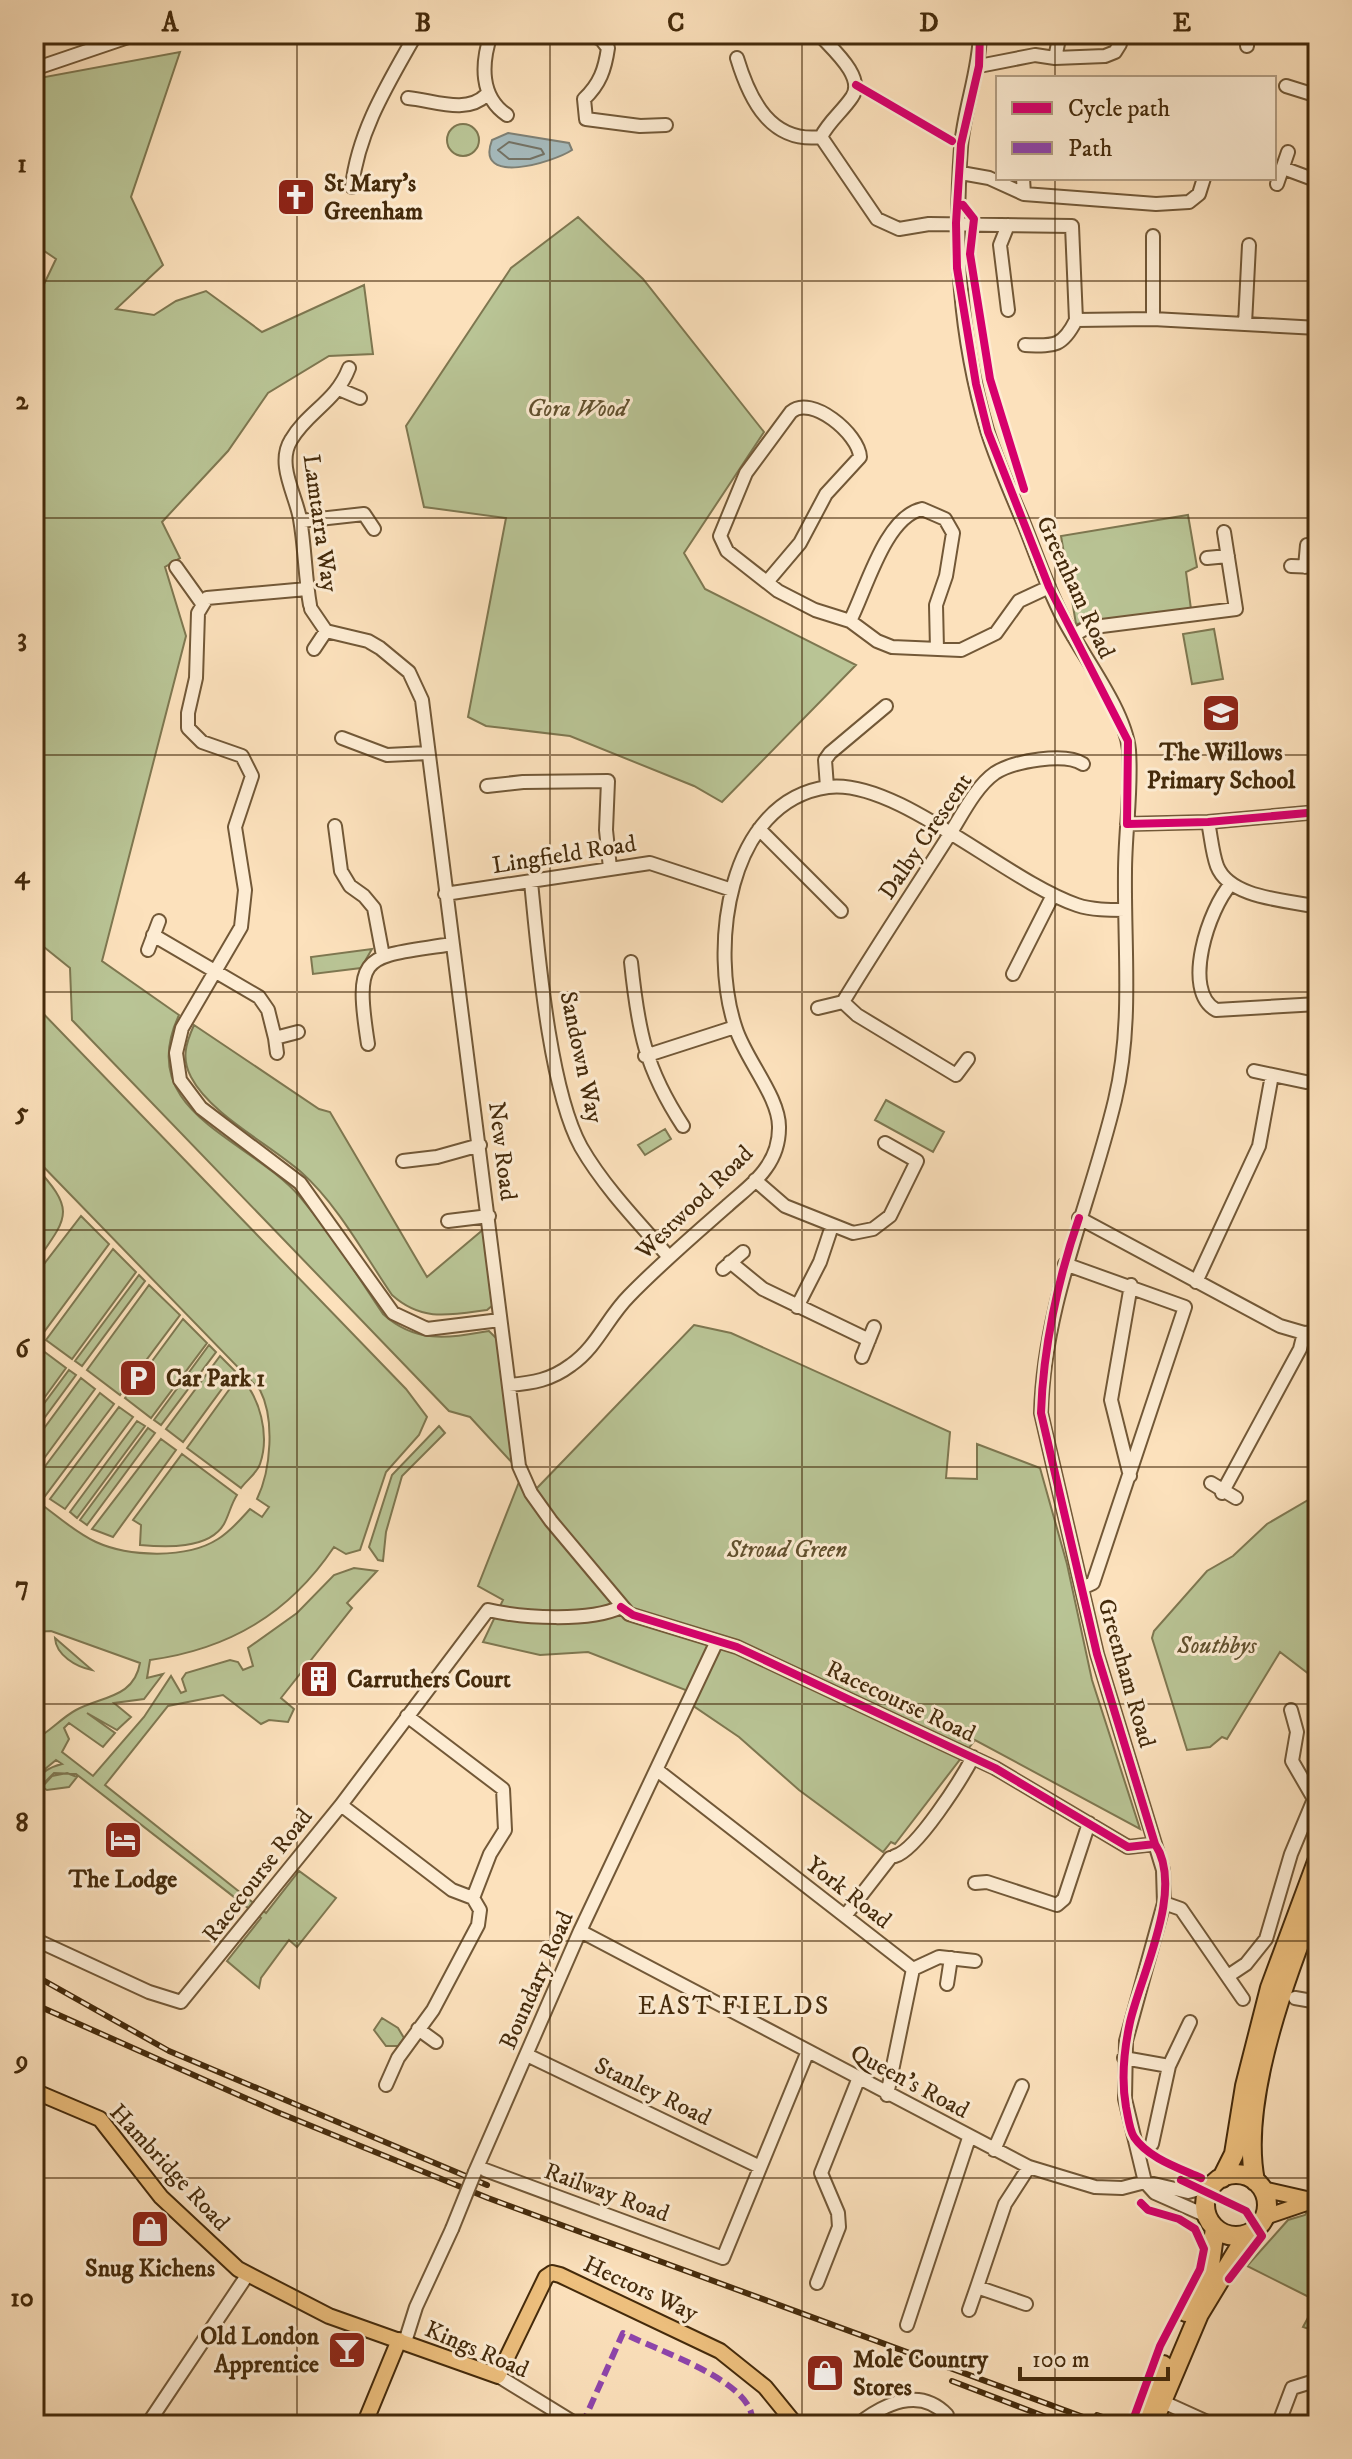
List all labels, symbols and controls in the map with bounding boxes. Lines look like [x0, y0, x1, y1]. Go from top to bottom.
text: A [161, 7, 180, 40]
text: B [415, 7, 431, 40]
text: C [667, 7, 685, 40]
text: D [919, 7, 939, 40]
text: E [1173, 7, 1191, 40]
legend [996, 76, 1276, 180]
text: Cycle path [1068, 94, 1170, 124]
text: Path [1068, 134, 1113, 164]
text: 1 [17, 148, 27, 181]
place label: St Mary's Greenham [324, 169, 423, 227]
church icon: St Mary's Greenham [275, 176, 317, 218]
text: 2 [16, 385, 30, 418]
park label: Gora Wood [527, 394, 631, 424]
street label: Lamtarra Way [296, 452, 345, 594]
street label: Greenham Road [1029, 511, 1121, 663]
text: 3 [17, 622, 27, 655]
school or university icon: The Willows Primary School [1200, 692, 1242, 734]
place label: The Willows Primary School [1147, 738, 1296, 796]
street label: Dalby Crescent [873, 767, 979, 906]
street label: Lingfield Road [490, 829, 638, 881]
text: 4 [15, 859, 31, 892]
street label: Sandown Way [552, 989, 610, 1126]
text: 5 [15, 1096, 29, 1129]
street label: New Road [481, 1100, 523, 1202]
street label: Westwood Road [629, 1139, 760, 1267]
text: 6 [15, 1333, 30, 1366]
parking icon: Car Park 1 [117, 1357, 159, 1399]
place label: Car Park 1 [166, 1364, 265, 1394]
park label: Stroud Green [726, 1535, 847, 1565]
text: 7 [15, 1570, 29, 1603]
street label: Greenham Road [1090, 1595, 1162, 1751]
park label: Southbys [1176, 1631, 1257, 1661]
street label: Racecourse Road [821, 1654, 980, 1750]
building icon: Carruthers Court [298, 1658, 340, 1700]
place label: Carruthers Court [347, 1665, 511, 1695]
street label: Racecourse Road [196, 1803, 319, 1949]
text: 8 [15, 1807, 29, 1840]
hotel icon: The Lodge [102, 1819, 144, 1861]
street label: York Road [799, 1850, 897, 1936]
place label: The Lodge [68, 1865, 177, 1895]
street label: Boundary Road [493, 1907, 581, 2054]
district label: EAST FIELDS [638, 1990, 830, 2023]
street label: Queen's Road [845, 2038, 974, 2126]
text: 9 [14, 2044, 28, 2077]
street label: Stanley Road [589, 2051, 716, 2133]
street label: Hambridge Road [103, 2098, 236, 2238]
street label: Railway Road [540, 2156, 673, 2229]
shop icon: Snug Kichens [129, 2208, 171, 2250]
street label: Hectors Way [578, 2249, 703, 2329]
place label: Snug Kichens [85, 2254, 215, 2284]
text: 10 [10, 2282, 34, 2315]
street label: Kings Road [420, 2315, 533, 2385]
place label: Old London Apprentice [200, 2322, 319, 2380]
bar icon: Old London Apprentice [326, 2329, 368, 2371]
scale bar [1020, 2331, 1168, 2381]
place label: Mole Country Stores [853, 2345, 989, 2403]
text: 100 m [1032, 2345, 1090, 2375]
shop icon: Mole Country Stores [804, 2352, 846, 2394]

